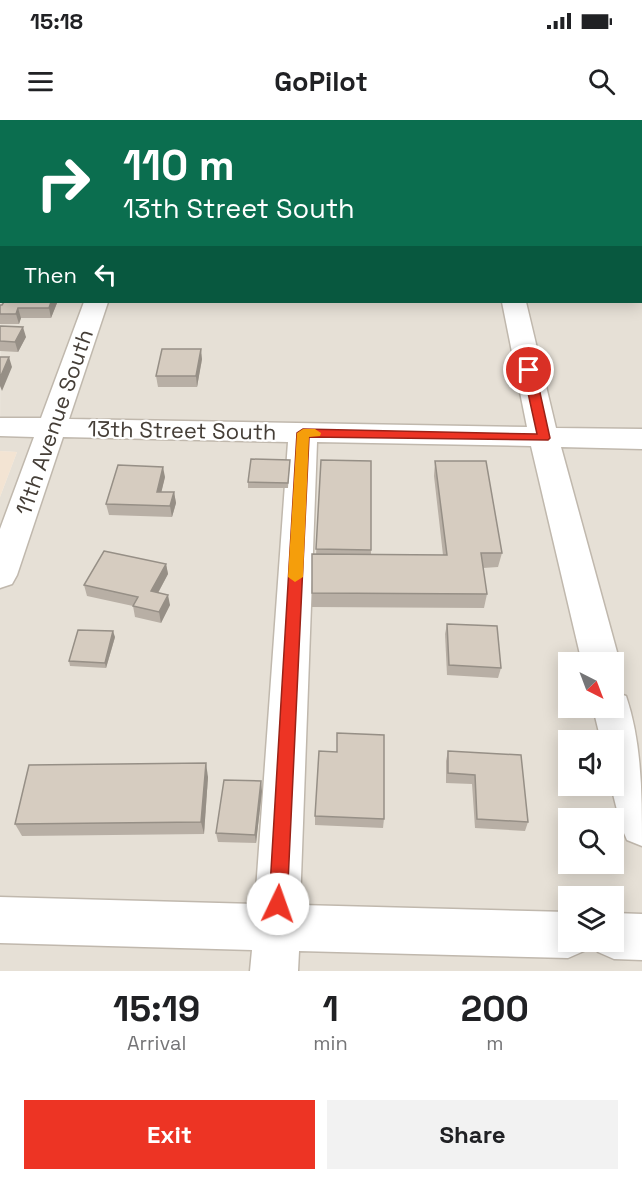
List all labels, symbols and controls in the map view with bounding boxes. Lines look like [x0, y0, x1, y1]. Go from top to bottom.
text: 15:18 [30, 7, 83, 35]
text: GoPilot [274, 64, 368, 99]
icon: menu [24, 65, 57, 98]
icon: search [585, 65, 618, 98]
text: 110 m [123, 139, 235, 192]
icon: right [24, 144, 102, 222]
text: 13th Street South [123, 191, 355, 226]
icon: left [89, 258, 122, 291]
text: Then [24, 261, 77, 289]
street label: 11th Avenue South [9, 325, 99, 519]
pin [503, 344, 554, 395]
icon: arrive [512, 353, 545, 386]
street label: 13th Street South [87, 414, 277, 446]
north arrow [558, 652, 624, 718]
map controls [558, 652, 624, 952]
button: sound [558, 730, 624, 796]
button: search [558, 808, 624, 874]
position arrow [246, 872, 310, 936]
button: layers [558, 886, 624, 952]
text: 15:19 [113, 986, 200, 1032]
text: 1 [322, 986, 339, 1032]
text: 200 [461, 986, 529, 1032]
text: Arrival [127, 1030, 186, 1056]
text: min [313, 1030, 348, 1056]
text: m [486, 1030, 503, 1056]
button: Exit [24, 1100, 315, 1169]
button: Share [327, 1100, 618, 1169]

